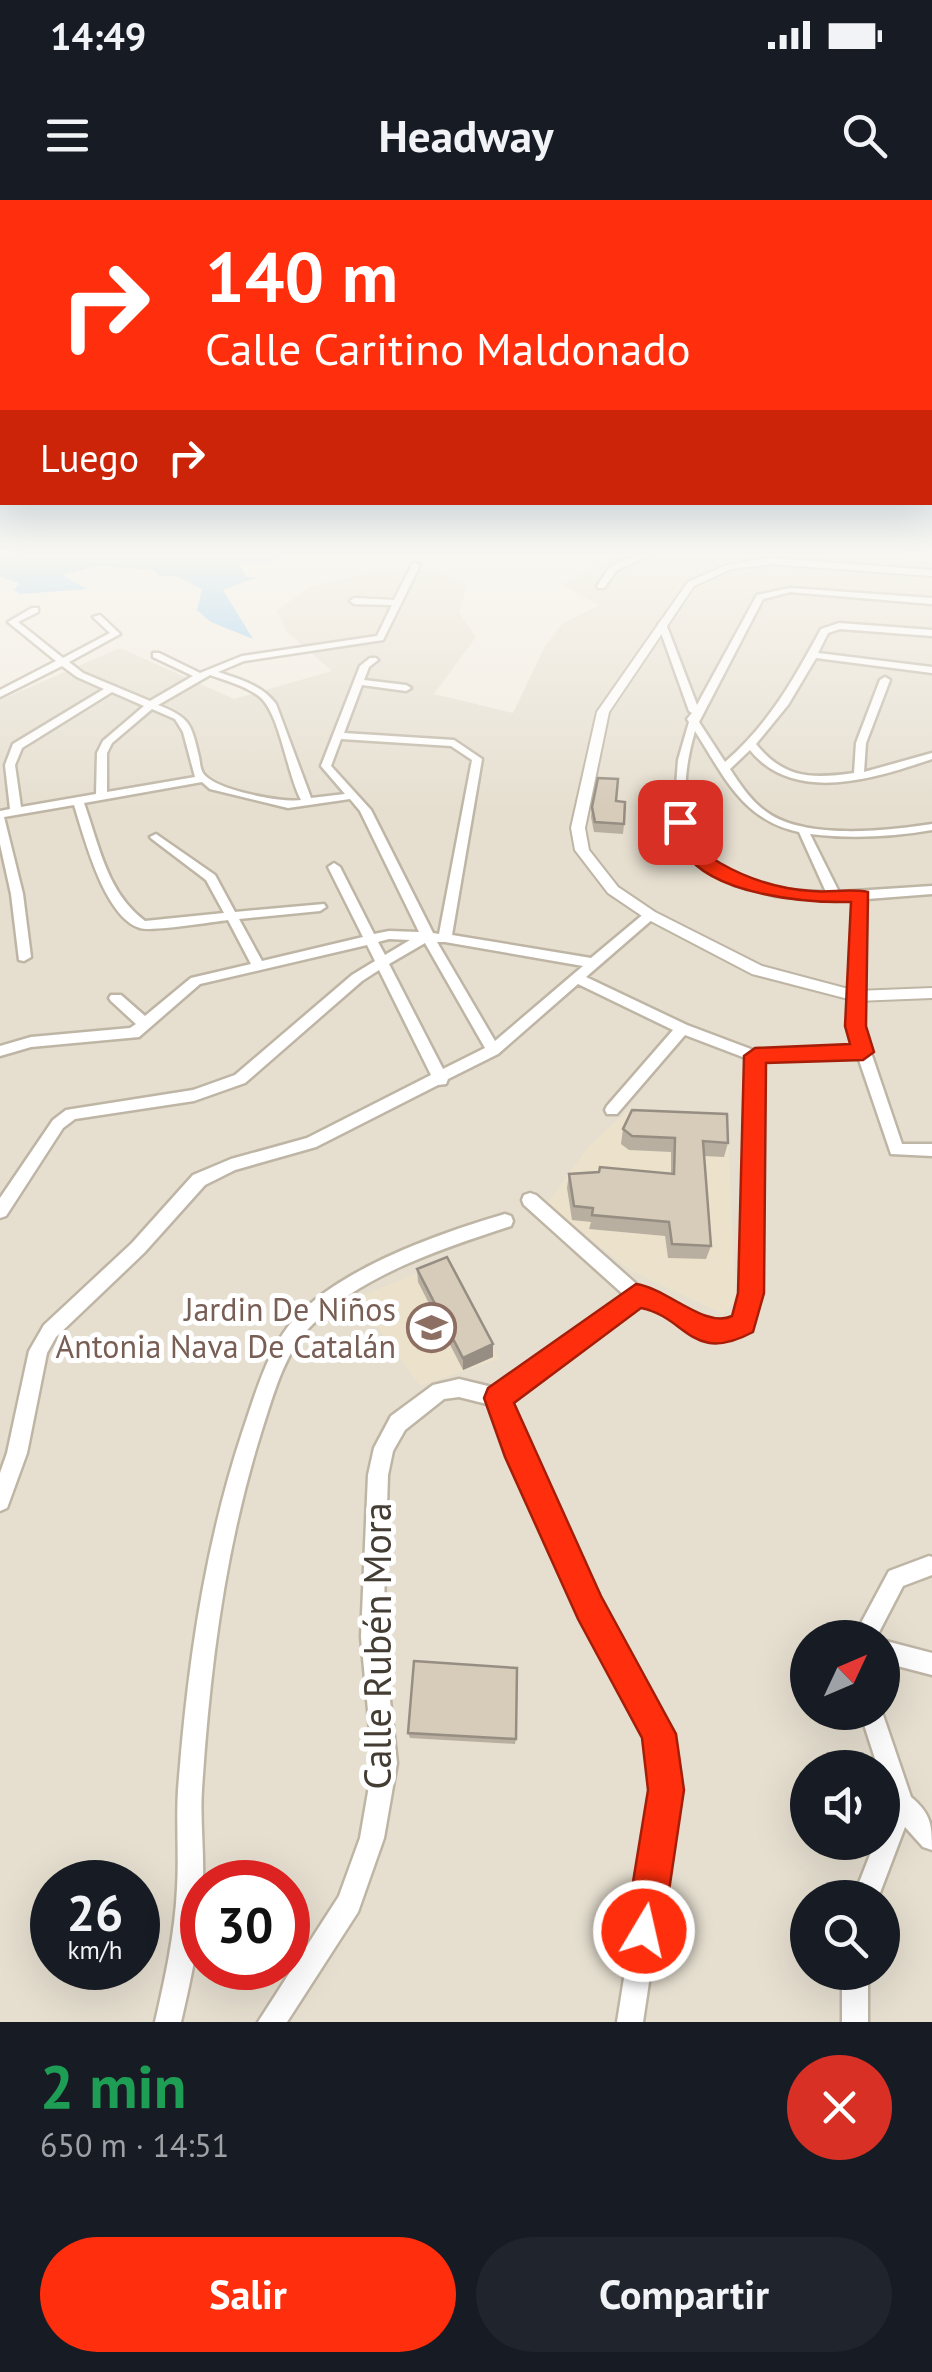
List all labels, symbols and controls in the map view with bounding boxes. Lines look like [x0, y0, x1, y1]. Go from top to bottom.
text: 14:49 [50, 11, 146, 60]
text: Headway [378, 106, 554, 164]
icon: menu [40, 108, 95, 163]
icon: search [837, 108, 892, 163]
text: 140 m [205, 231, 398, 321]
icon: right [40, 240, 170, 370]
text: Calle Caritino Maldonado [205, 319, 691, 377]
icon: right [159, 430, 214, 485]
text: Luego [40, 433, 139, 482]
pin [638, 780, 723, 865]
icon: arrive [653, 795, 708, 850]
place label: Jardin De Niños Antonia Nava De Catalán [56, 1288, 396, 1367]
school or university icon: Jardin De Niños Antonia Nava De Catalán [405, 1302, 457, 1354]
street label: Calle Rubén Mora [352, 1502, 401, 1790]
north arrow [790, 1620, 900, 1730]
map controls [790, 1620, 900, 1990]
button: sound [790, 1750, 900, 1860]
speed limit sign: 30 [180, 1860, 310, 1990]
position arrow [592, 1879, 696, 1983]
text: 26 [67, 1880, 123, 1945]
button: search [790, 1880, 900, 1990]
text: km/h [68, 1934, 122, 1966]
text: 2 min [40, 2047, 186, 2125]
button: close [787, 2055, 892, 2160]
text: 650 m · 14:51 [40, 2124, 229, 2166]
button: Salir [40, 2237, 456, 2352]
button: Compartir [476, 2237, 892, 2352]

